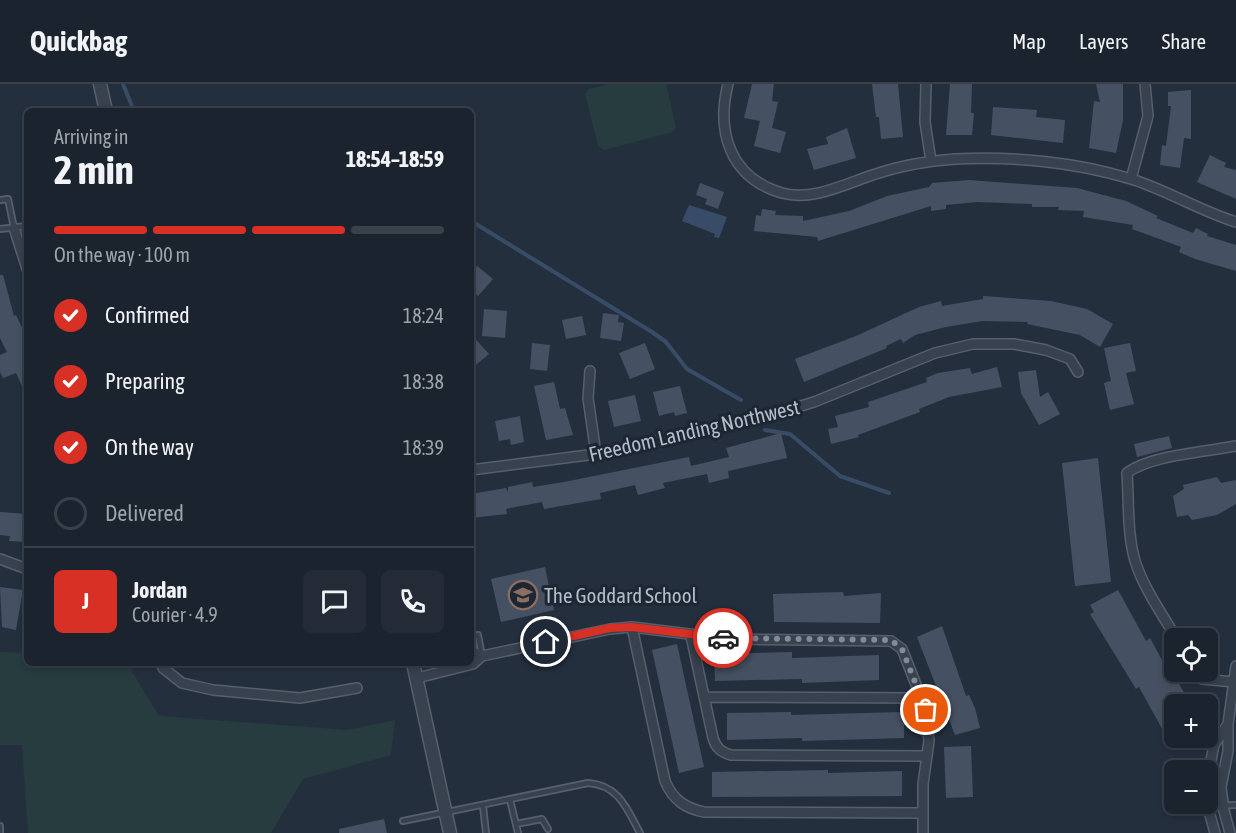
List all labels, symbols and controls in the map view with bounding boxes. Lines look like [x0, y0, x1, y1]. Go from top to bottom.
text: Quickbag [30, 25, 127, 57]
text: Map [1012, 29, 1046, 53]
text: Layers [1079, 29, 1129, 53]
text: Share [1162, 29, 1206, 53]
text: Arriving in [54, 125, 128, 148]
text: 18:54–18:59 [346, 146, 444, 172]
text: 2 min [54, 148, 134, 192]
text: On the way · 100 m [54, 243, 190, 266]
icon: check [54, 299, 87, 332]
text: Confirmed [105, 302, 190, 328]
text: 18:24 [403, 304, 444, 327]
icon: check [54, 365, 87, 398]
text: Preparing [105, 368, 185, 394]
text: 18:38 [403, 370, 444, 393]
street label: Freedom Landing Northwest [586, 394, 802, 466]
icon: check [54, 431, 87, 464]
text: On the way [105, 434, 194, 460]
text: 18:39 [403, 436, 444, 459]
text: Delivered [105, 500, 184, 526]
button: chat [303, 570, 366, 633]
button: phone [381, 570, 444, 633]
text: Jordan [132, 577, 187, 603]
school or university icon: The Goddard School [507, 579, 539, 611]
place label: The Goddard School [544, 583, 698, 607]
text: J [82, 588, 89, 614]
text: Courier · 4.9 [132, 603, 218, 626]
courier [693, 608, 753, 668]
pin [520, 616, 571, 667]
icon: car [707, 622, 740, 655]
icon: home [529, 625, 562, 658]
map controls [1164, 628, 1218, 814]
button: locate [1164, 628, 1218, 682]
pin [900, 684, 951, 735]
icon: bag [909, 693, 942, 726]
button: + [1164, 694, 1218, 748]
button: − [1164, 760, 1218, 814]

